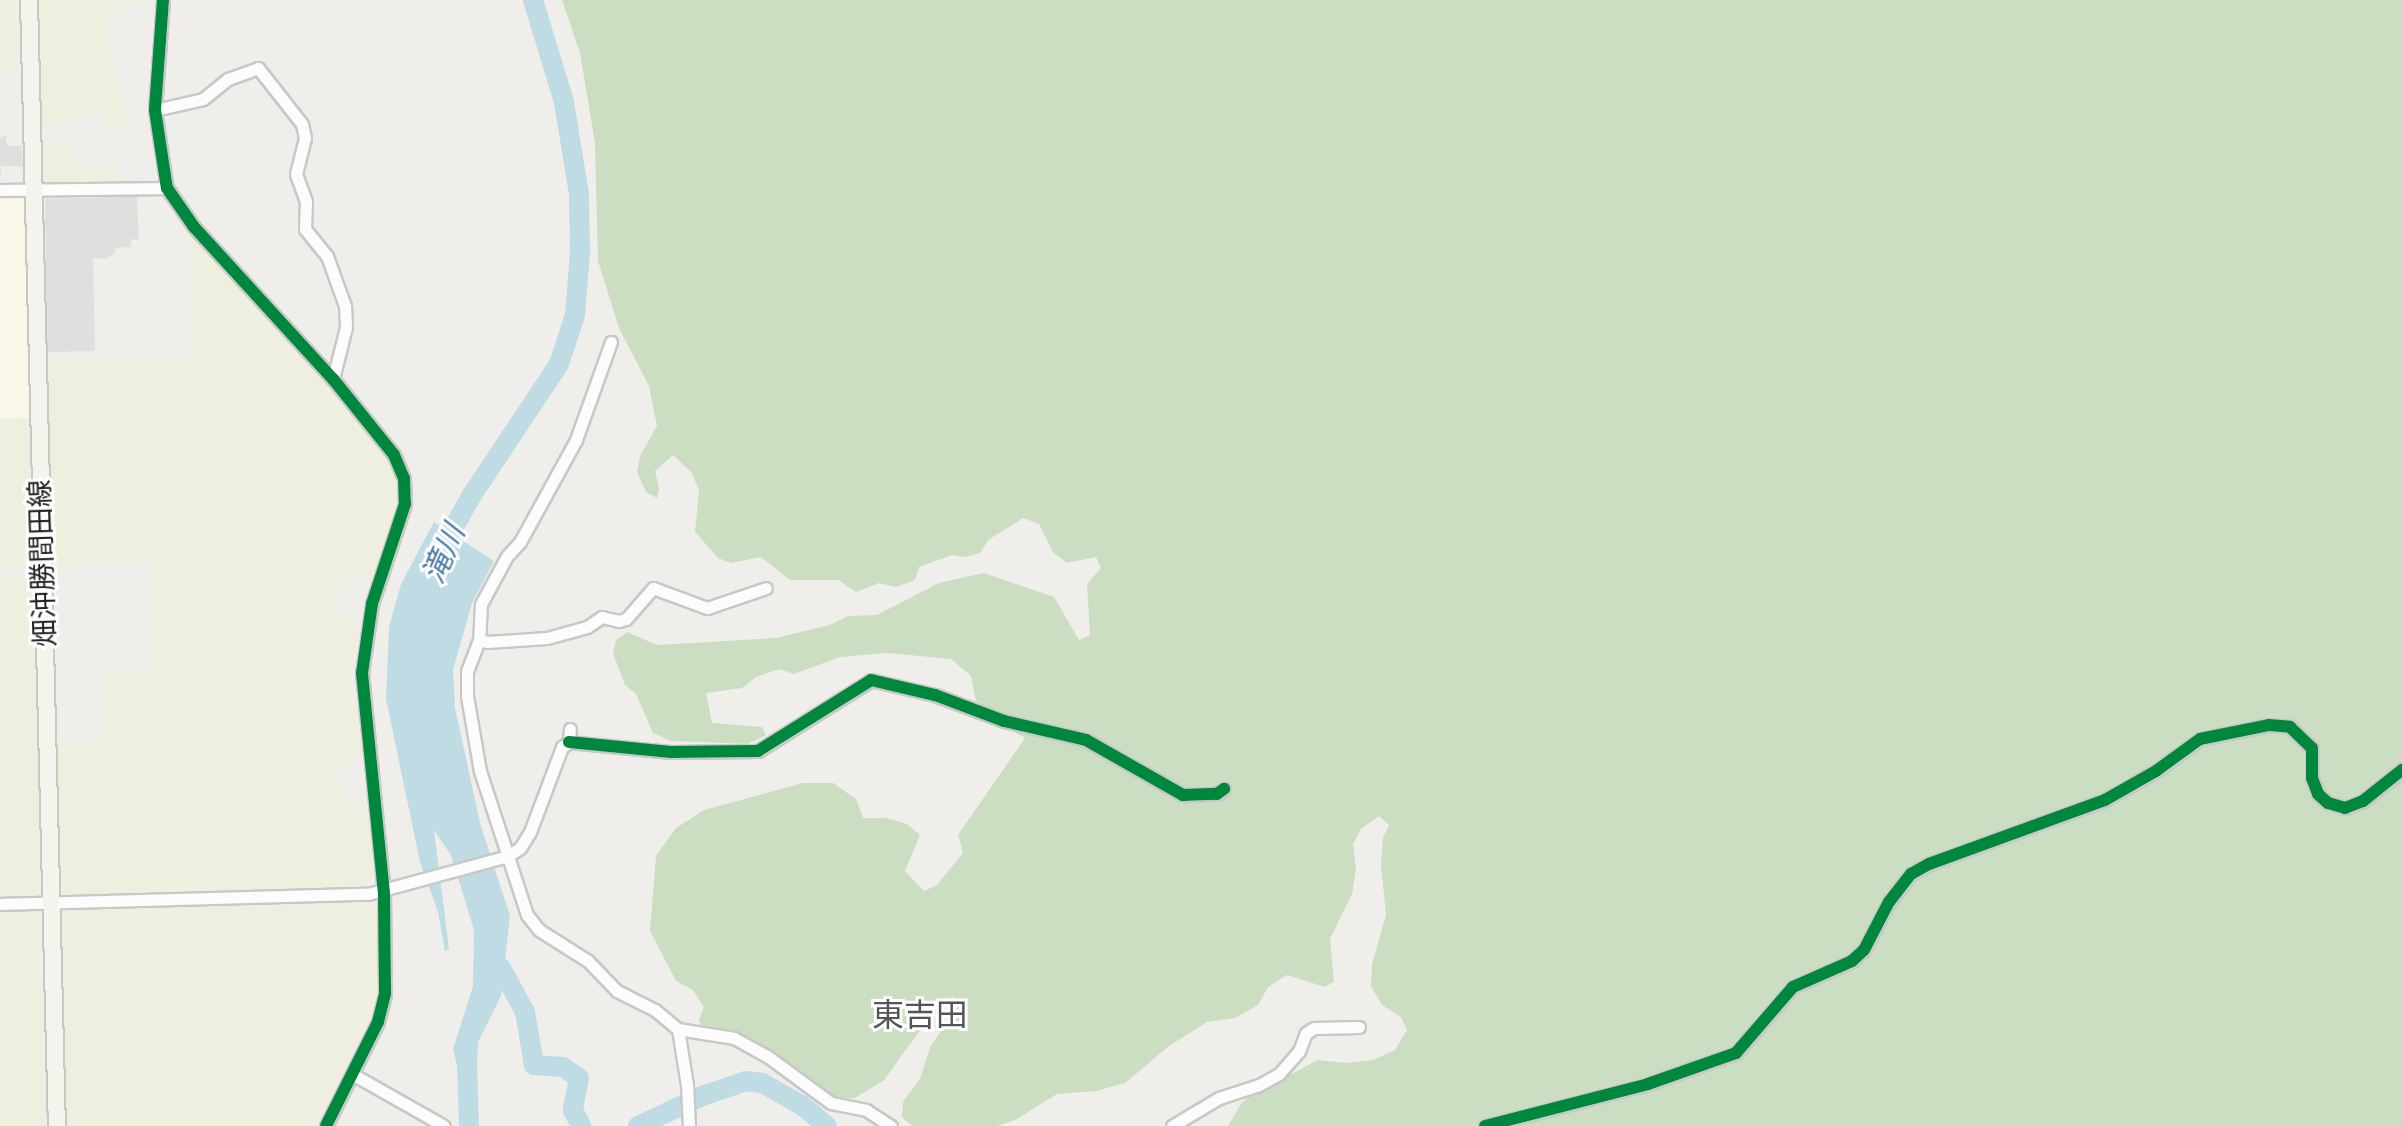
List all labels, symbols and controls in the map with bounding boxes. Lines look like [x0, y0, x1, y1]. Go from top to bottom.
street label: 畑沖勝間田線 [23, 478, 63, 648]
water label: 滝川 [415, 519, 473, 589]
district label: 東吉田 [872, 996, 968, 1034]

